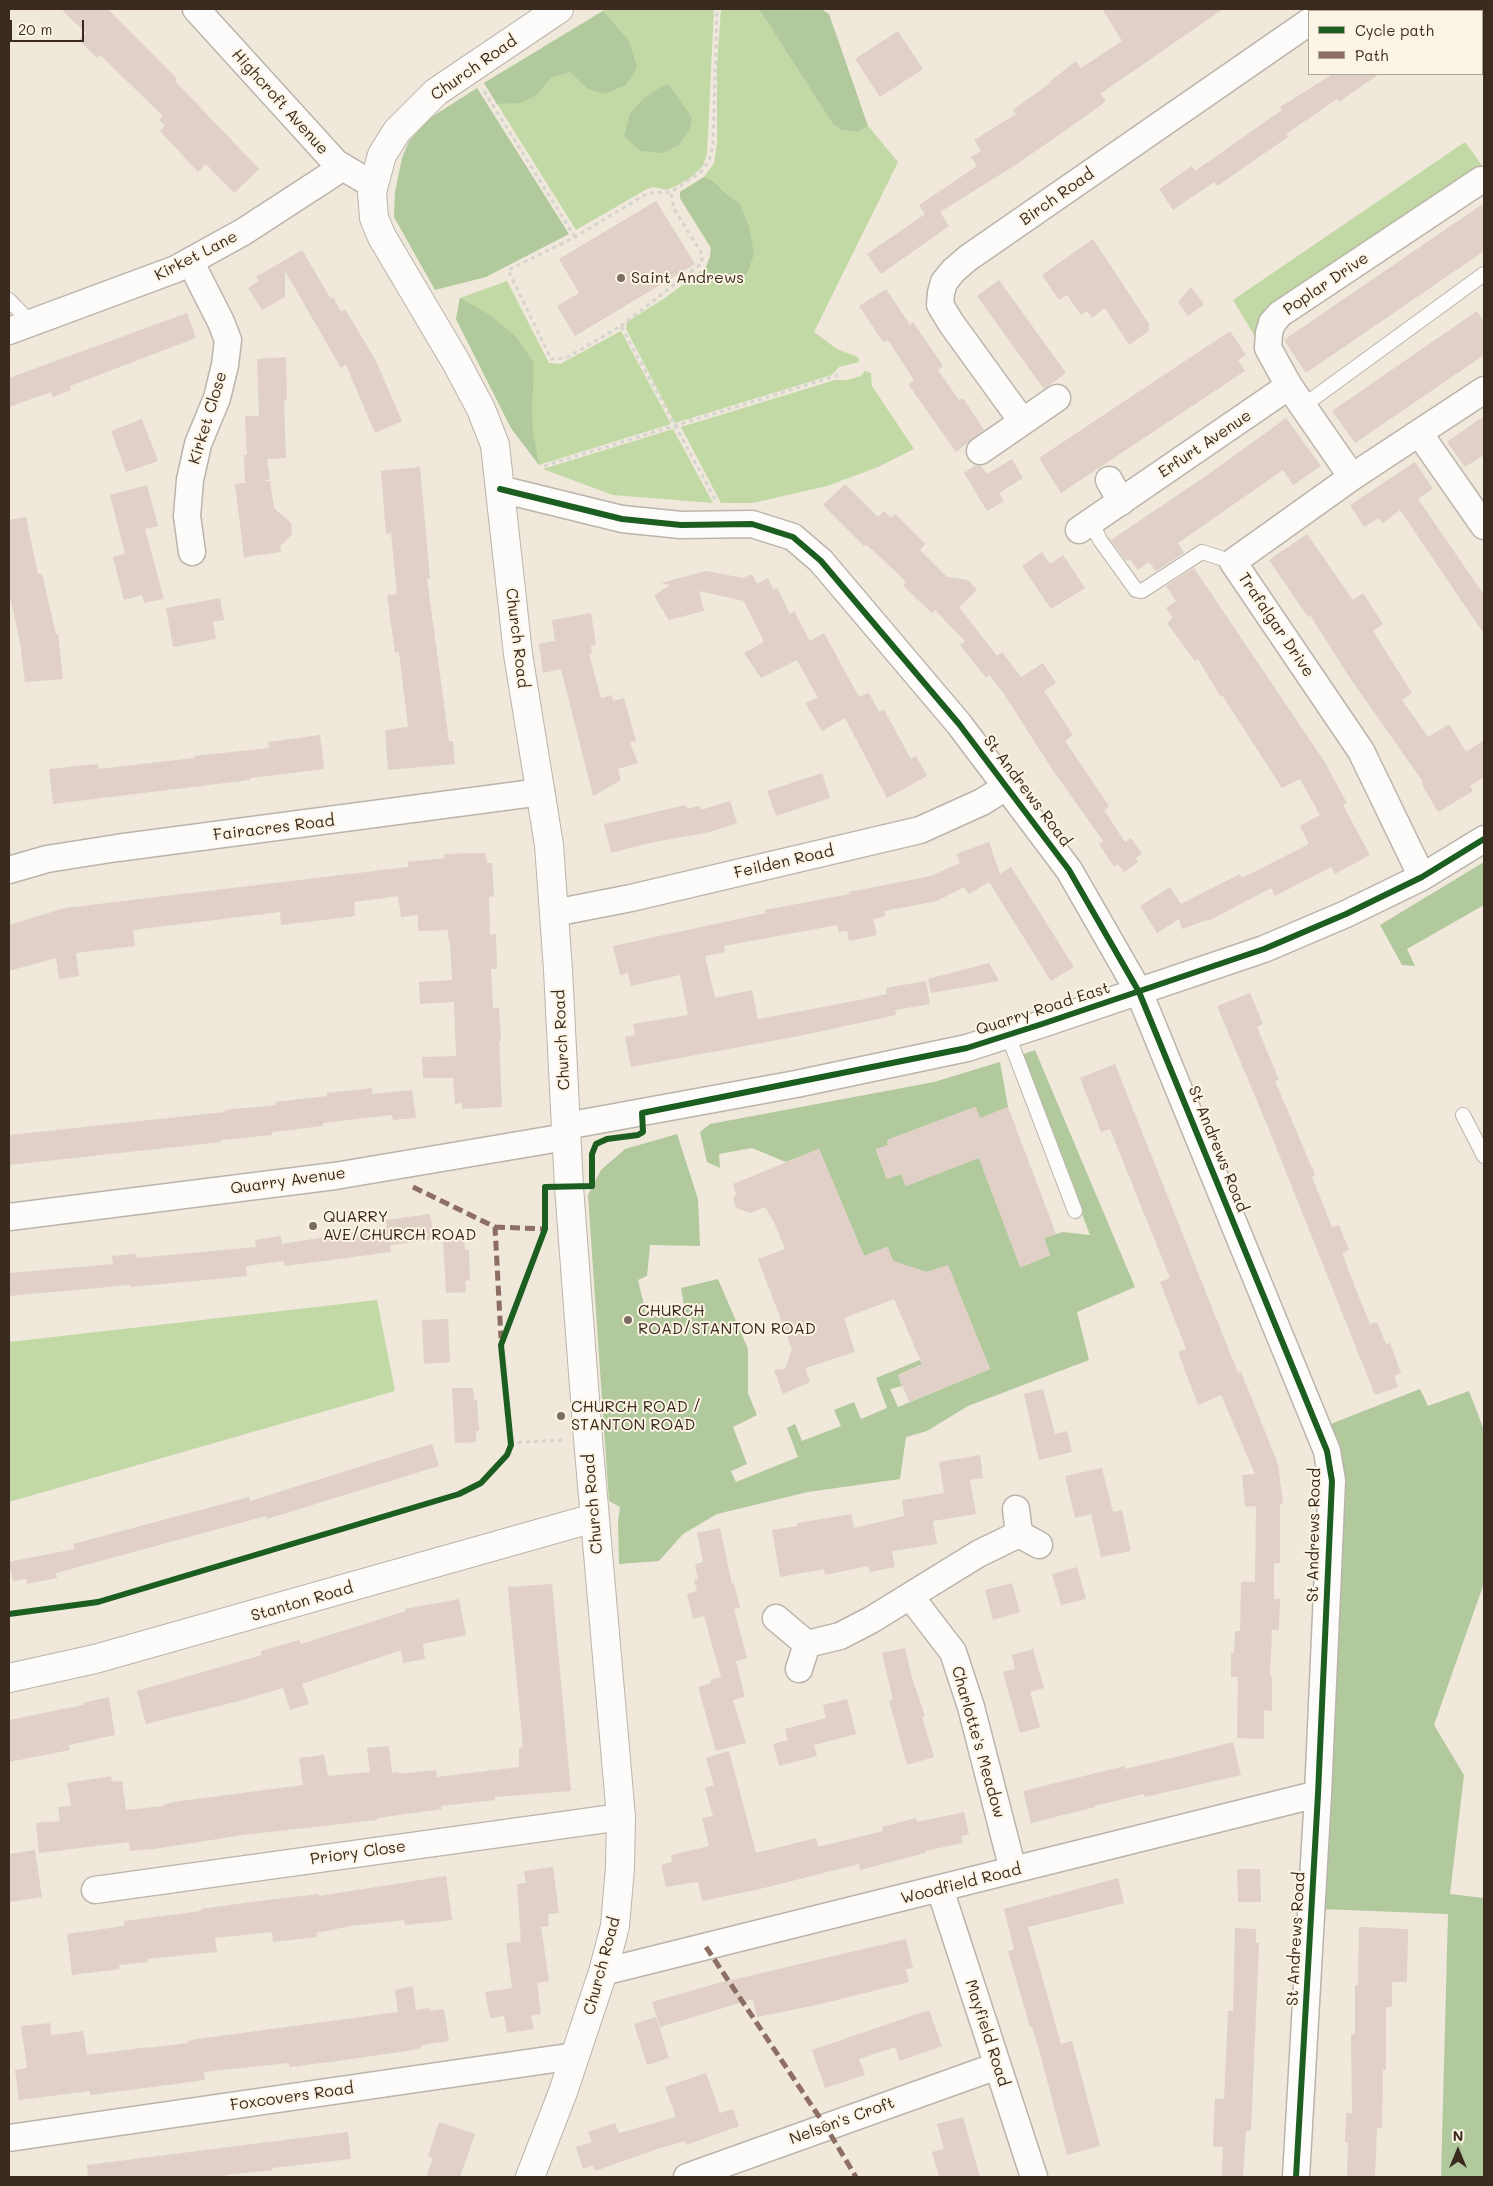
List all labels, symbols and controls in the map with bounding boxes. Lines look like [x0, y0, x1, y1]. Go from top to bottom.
scale bar [12, 10, 86, 42]
legend [1308, 10, 1483, 75]
text: 20 m [18, 19, 52, 39]
text: Cycle path [1355, 20, 1434, 40]
street label: Church Road [427, 31, 521, 105]
street label: Highcroft Avenue [228, 45, 332, 159]
text: Path [1355, 45, 1389, 65]
street label: Birch Road [1016, 164, 1098, 230]
street label: Kirket Lane [151, 227, 241, 285]
street label: Poplar Drive [1280, 248, 1372, 320]
place label: Saint Andrews [631, 268, 744, 288]
marker: Saint Andrews [615, 272, 627, 284]
street label: Kirket Close [185, 369, 231, 467]
street label: Erfurt Avenue [1155, 406, 1255, 482]
street label: Trafalgar Drive [1234, 569, 1318, 681]
street label: Church Road [501, 587, 533, 689]
street label: St Andrews Road [979, 732, 1075, 850]
street label: Fairacres Road [212, 811, 336, 845]
street label: Feilden Road [732, 841, 836, 883]
street label: Quarry Road East [974, 978, 1112, 1040]
street label: Church Road [550, 989, 574, 1091]
street label: St Andrews Road [1184, 1083, 1252, 1215]
street label: Quarry Avenue [229, 1163, 347, 1199]
place label: QUARRY AVE/CHURCH ROAD [323, 1207, 476, 1245]
marker: QUARRY AVE/CHURCH ROAD [307, 1220, 319, 1232]
place label: CHURCH ROAD/STANTON ROAD [638, 1301, 816, 1339]
marker: CHURCH ROAD/STANTON ROAD [622, 1314, 634, 1326]
place label: CHURCH ROAD / STANTON ROAD [571, 1397, 701, 1435]
marker: CHURCH ROAD / STANTON ROAD [555, 1410, 567, 1422]
street label: Church Road [579, 1453, 607, 1555]
street label: St Andrews Road [1303, 1468, 1325, 1602]
street label: Stanton Road [249, 1578, 355, 1626]
street label: Charlotte's Meadow [947, 1664, 1009, 1820]
street label: Priory Close [309, 1837, 407, 1869]
street label: Woodfield Road [899, 1860, 1023, 1908]
street label: St Andrews Road [1283, 1871, 1309, 2007]
street label: Church Road [580, 1915, 624, 2017]
street label: Mayfield Road [961, 1977, 1013, 2089]
street label: Foxcovers Road [229, 2079, 355, 2115]
street label: Nelson's Croft [787, 2093, 897, 2149]
north arrow [1433, 2126, 1483, 2176]
text: N [1453, 2126, 1463, 2145]

